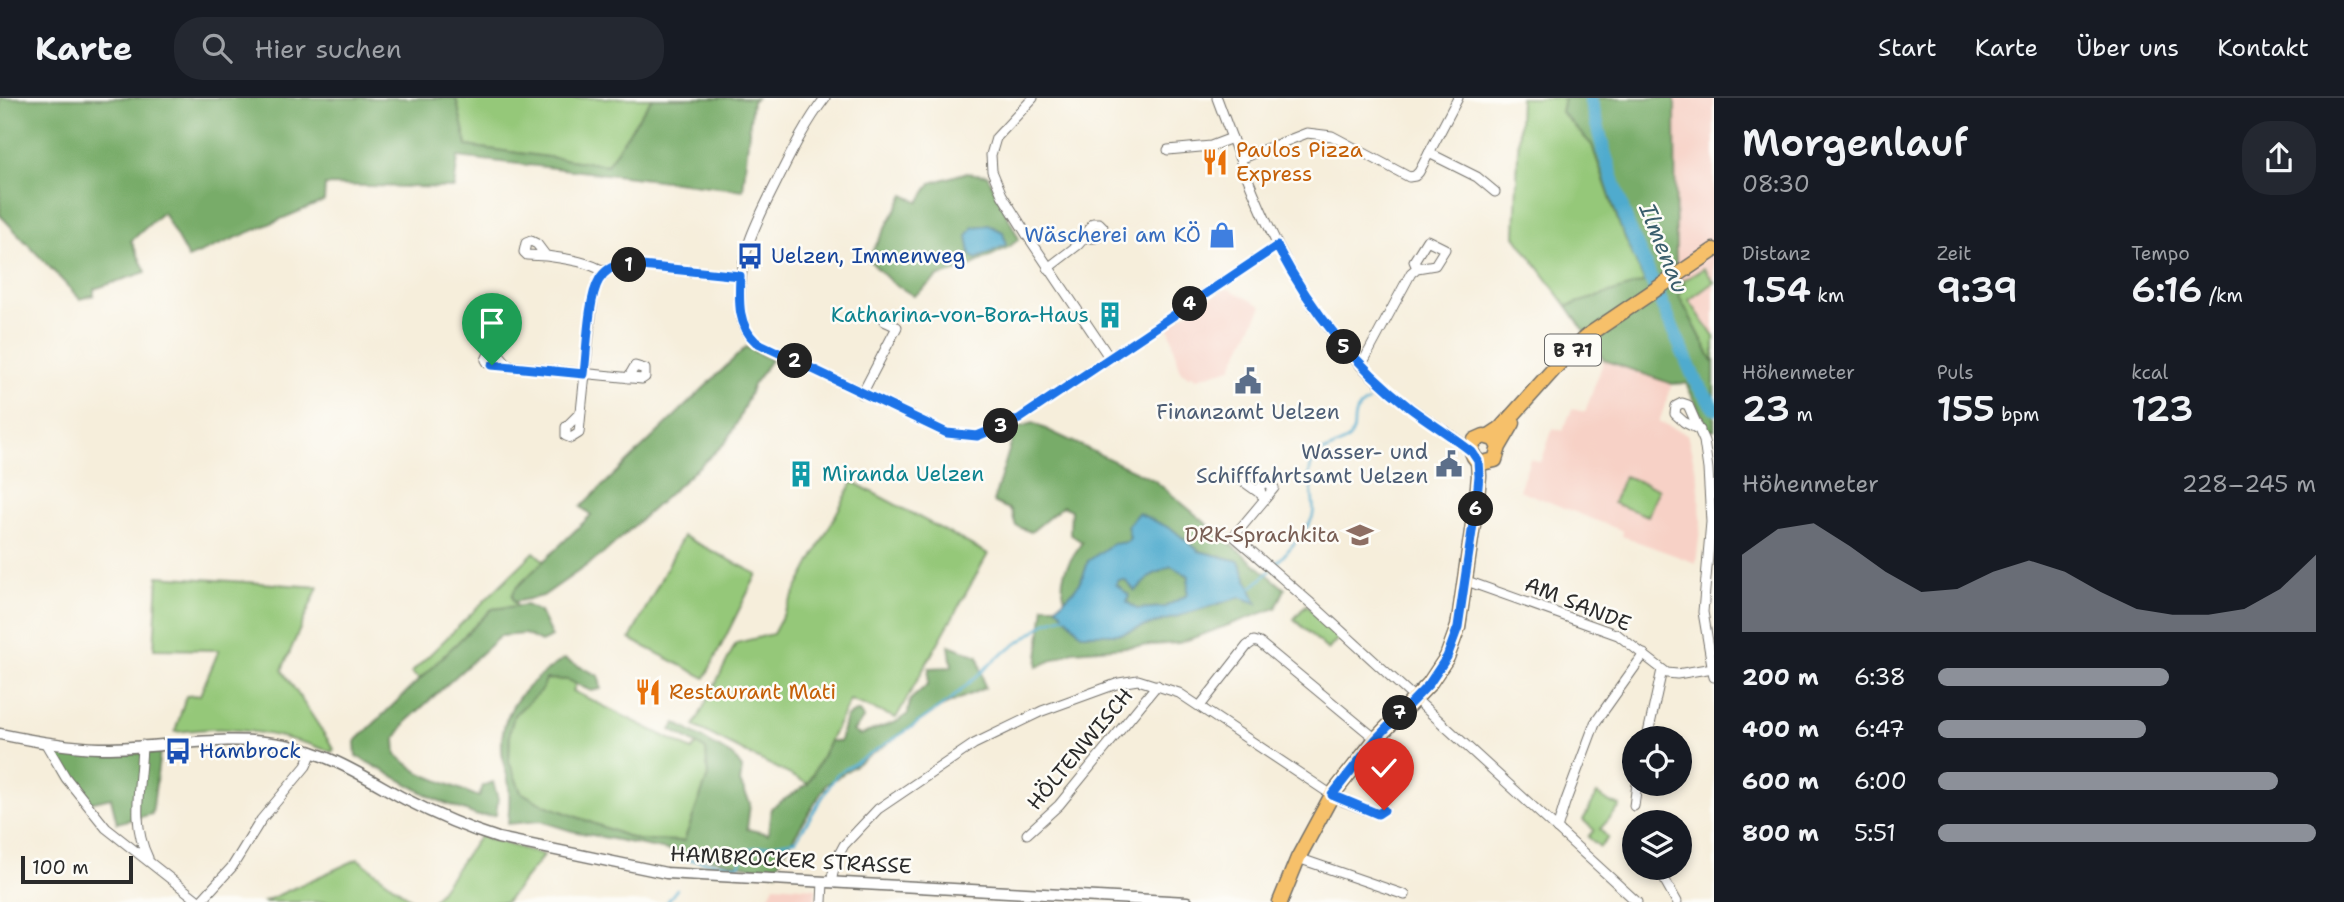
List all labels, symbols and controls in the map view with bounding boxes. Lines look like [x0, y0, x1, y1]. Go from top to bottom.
search box [174, 17, 664, 80]
text: Karte [35, 26, 132, 71]
icon: search [198, 29, 236, 67]
text: Hier suchen [254, 31, 402, 66]
text: Start [1878, 32, 1937, 64]
text: Karte [1975, 32, 2038, 64]
text: Über uns [2076, 32, 2179, 64]
text: Kontakt [2217, 32, 2309, 64]
text: Morgenlauf [1742, 117, 1968, 168]
button: share [2242, 121, 2316, 195]
place label: Paulos Pizza Express [1236, 136, 1363, 188]
restaurant icon: Paulos Pizza Express [1200, 147, 1230, 177]
text: 08:30 [1742, 169, 1810, 199]
water label: Ilmenau [1632, 198, 1696, 297]
shop icon: Wäscherei am KÖ [1207, 220, 1237, 250]
place label: Wäscherei am KÖ [1024, 221, 1201, 249]
bus stop icon: Uelzen, Immenweg [735, 241, 765, 271]
text: Distanz [1742, 241, 1811, 266]
text: Zeit [1937, 241, 1972, 266]
text: Tempo [2131, 241, 2190, 266]
place label: Uelzen, Immenweg [771, 242, 965, 270]
pin: 1 [612, 248, 646, 282]
text: 1 [624, 252, 633, 277]
text: 1.54 [1742, 266, 1811, 313]
text: 9:39 [1937, 266, 2018, 313]
text: 6:16 [2131, 266, 2203, 313]
text: km [1811, 283, 1844, 308]
text: /km [2203, 283, 2243, 308]
pin: 4 [1172, 286, 1208, 322]
text: 4 [1183, 291, 1196, 316]
pin [462, 293, 522, 365]
building icon: Katharina-von-Bora-Haus [1095, 300, 1125, 330]
place label: Katharina-von-Bora-Haus [831, 301, 1089, 329]
icon: arrive [473, 304, 511, 342]
pin: 5 [1326, 330, 1362, 364]
text: 5 [1338, 334, 1349, 359]
road number: B 71 [1545, 334, 1601, 366]
pin: 2 [778, 344, 812, 378]
text: 2 [788, 348, 801, 373]
text: Höhenmeter [1742, 360, 1855, 385]
text: Puls [1937, 360, 1974, 385]
text: kcal [2131, 360, 2168, 385]
public building icon: Finanzamt Uelzen [1233, 366, 1263, 396]
text: 23 [1742, 385, 1790, 432]
text: 155 [1937, 385, 1995, 432]
text: 123 [2131, 385, 2194, 432]
place label: Finanzamt Uelzen [1156, 398, 1340, 426]
text: m [1790, 402, 1813, 427]
text: bpm [1995, 402, 2039, 427]
pin: 3 [984, 408, 1018, 444]
text: 3 [994, 413, 1007, 438]
place label: Wasser- und Schifffahrtsamt Uelzen [1196, 438, 1428, 490]
public building icon: Wasser- und Schifffahrtsamt Uelzen [1434, 449, 1464, 479]
building icon: Miranda Uelzen [786, 459, 816, 489]
place label: Miranda Uelzen [822, 460, 984, 488]
text: Höhenmeter [1742, 469, 1879, 499]
text: 228–245 m [2182, 469, 2316, 499]
pin: 6 [1458, 492, 1494, 526]
text: 6 [1469, 496, 1482, 521]
school or university icon: DRK-Sprachkita [1345, 520, 1375, 550]
place label: DRK-Sprachkita [1185, 521, 1339, 549]
street label: AM SANDE [1521, 570, 1635, 638]
text: 200 m [1742, 662, 1819, 692]
text: 6:38 [1854, 662, 1906, 692]
restaurant icon: Restaurant Mati [633, 677, 663, 707]
place label: Restaurant Mati [669, 678, 836, 706]
street label: HÖLTENWISCH [1021, 682, 1139, 816]
pin: 7 [1382, 696, 1418, 730]
text: 7 [1393, 700, 1406, 725]
text: 400 m [1742, 714, 1819, 744]
text: 6:47 [1854, 714, 1905, 744]
map controls [1622, 726, 1692, 880]
button: locate [1622, 726, 1692, 796]
bus stop icon: Hambrock [163, 736, 193, 766]
place label: Hambrock [199, 737, 301, 765]
pin [1354, 738, 1414, 810]
icon: check [1365, 749, 1403, 787]
text: 600 m [1742, 766, 1819, 796]
text: 6:00 [1854, 766, 1907, 796]
button: layers [1622, 810, 1692, 880]
text: 800 m [1742, 818, 1819, 848]
text: 5:51 [1854, 818, 1896, 848]
street label: HAMBROCKER STRASSE [669, 840, 913, 880]
scale bar [21, 853, 133, 885]
text: 100 m [32, 855, 89, 880]

